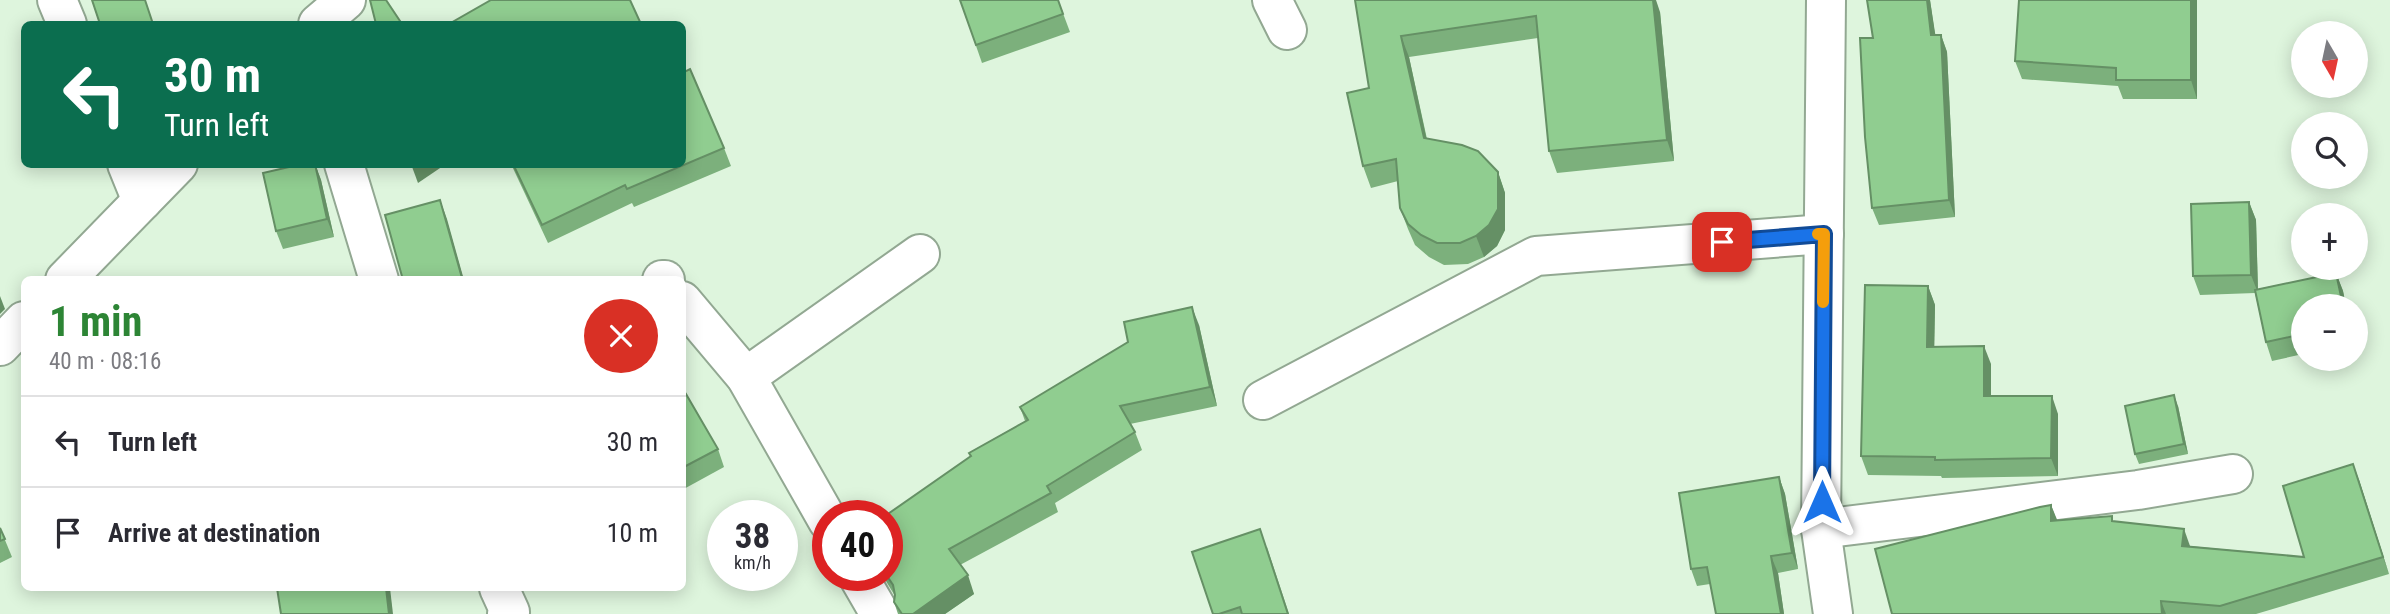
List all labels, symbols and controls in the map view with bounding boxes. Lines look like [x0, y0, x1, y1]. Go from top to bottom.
north arrow [2291, 21, 2368, 98]
map controls [2291, 21, 2368, 371]
text: 30 m [164, 47, 261, 104]
icon: left [49, 49, 140, 140]
text: Turn left [164, 106, 269, 144]
button: search [2291, 112, 2368, 189]
button: + [2291, 203, 2368, 280]
pin [1692, 212, 1752, 272]
icon: arrive [1703, 223, 1741, 261]
button: − [2291, 294, 2368, 371]
text: 1 min [49, 297, 142, 346]
button: close [584, 299, 658, 373]
text: 40 m · 08:16 [49, 348, 161, 375]
icon: left [49, 423, 87, 461]
text: Turn left [108, 427, 197, 457]
text: 30 m [607, 427, 658, 457]
position arrow [1785, 465, 1859, 539]
speed limit sign: 40 [812, 500, 903, 591]
icon: arrive [49, 514, 87, 552]
text: 38 [735, 516, 770, 557]
text: Arrive at destination [108, 518, 320, 548]
text: 10 m [607, 518, 658, 548]
text: km/h [734, 552, 771, 573]

